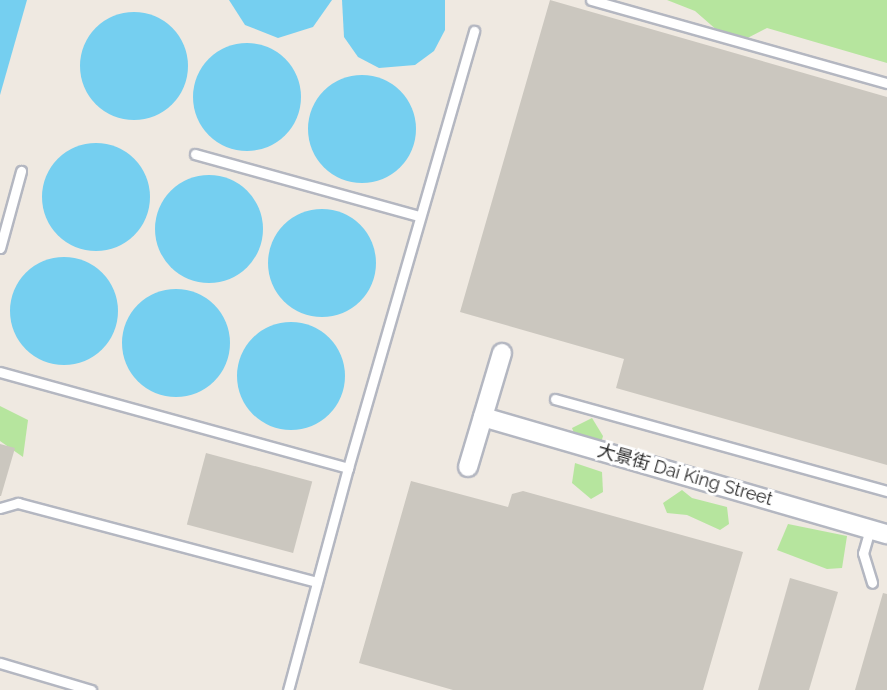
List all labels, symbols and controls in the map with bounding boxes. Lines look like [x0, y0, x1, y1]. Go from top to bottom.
street label: 大景街 Dai King Street [595, 440, 775, 510]

